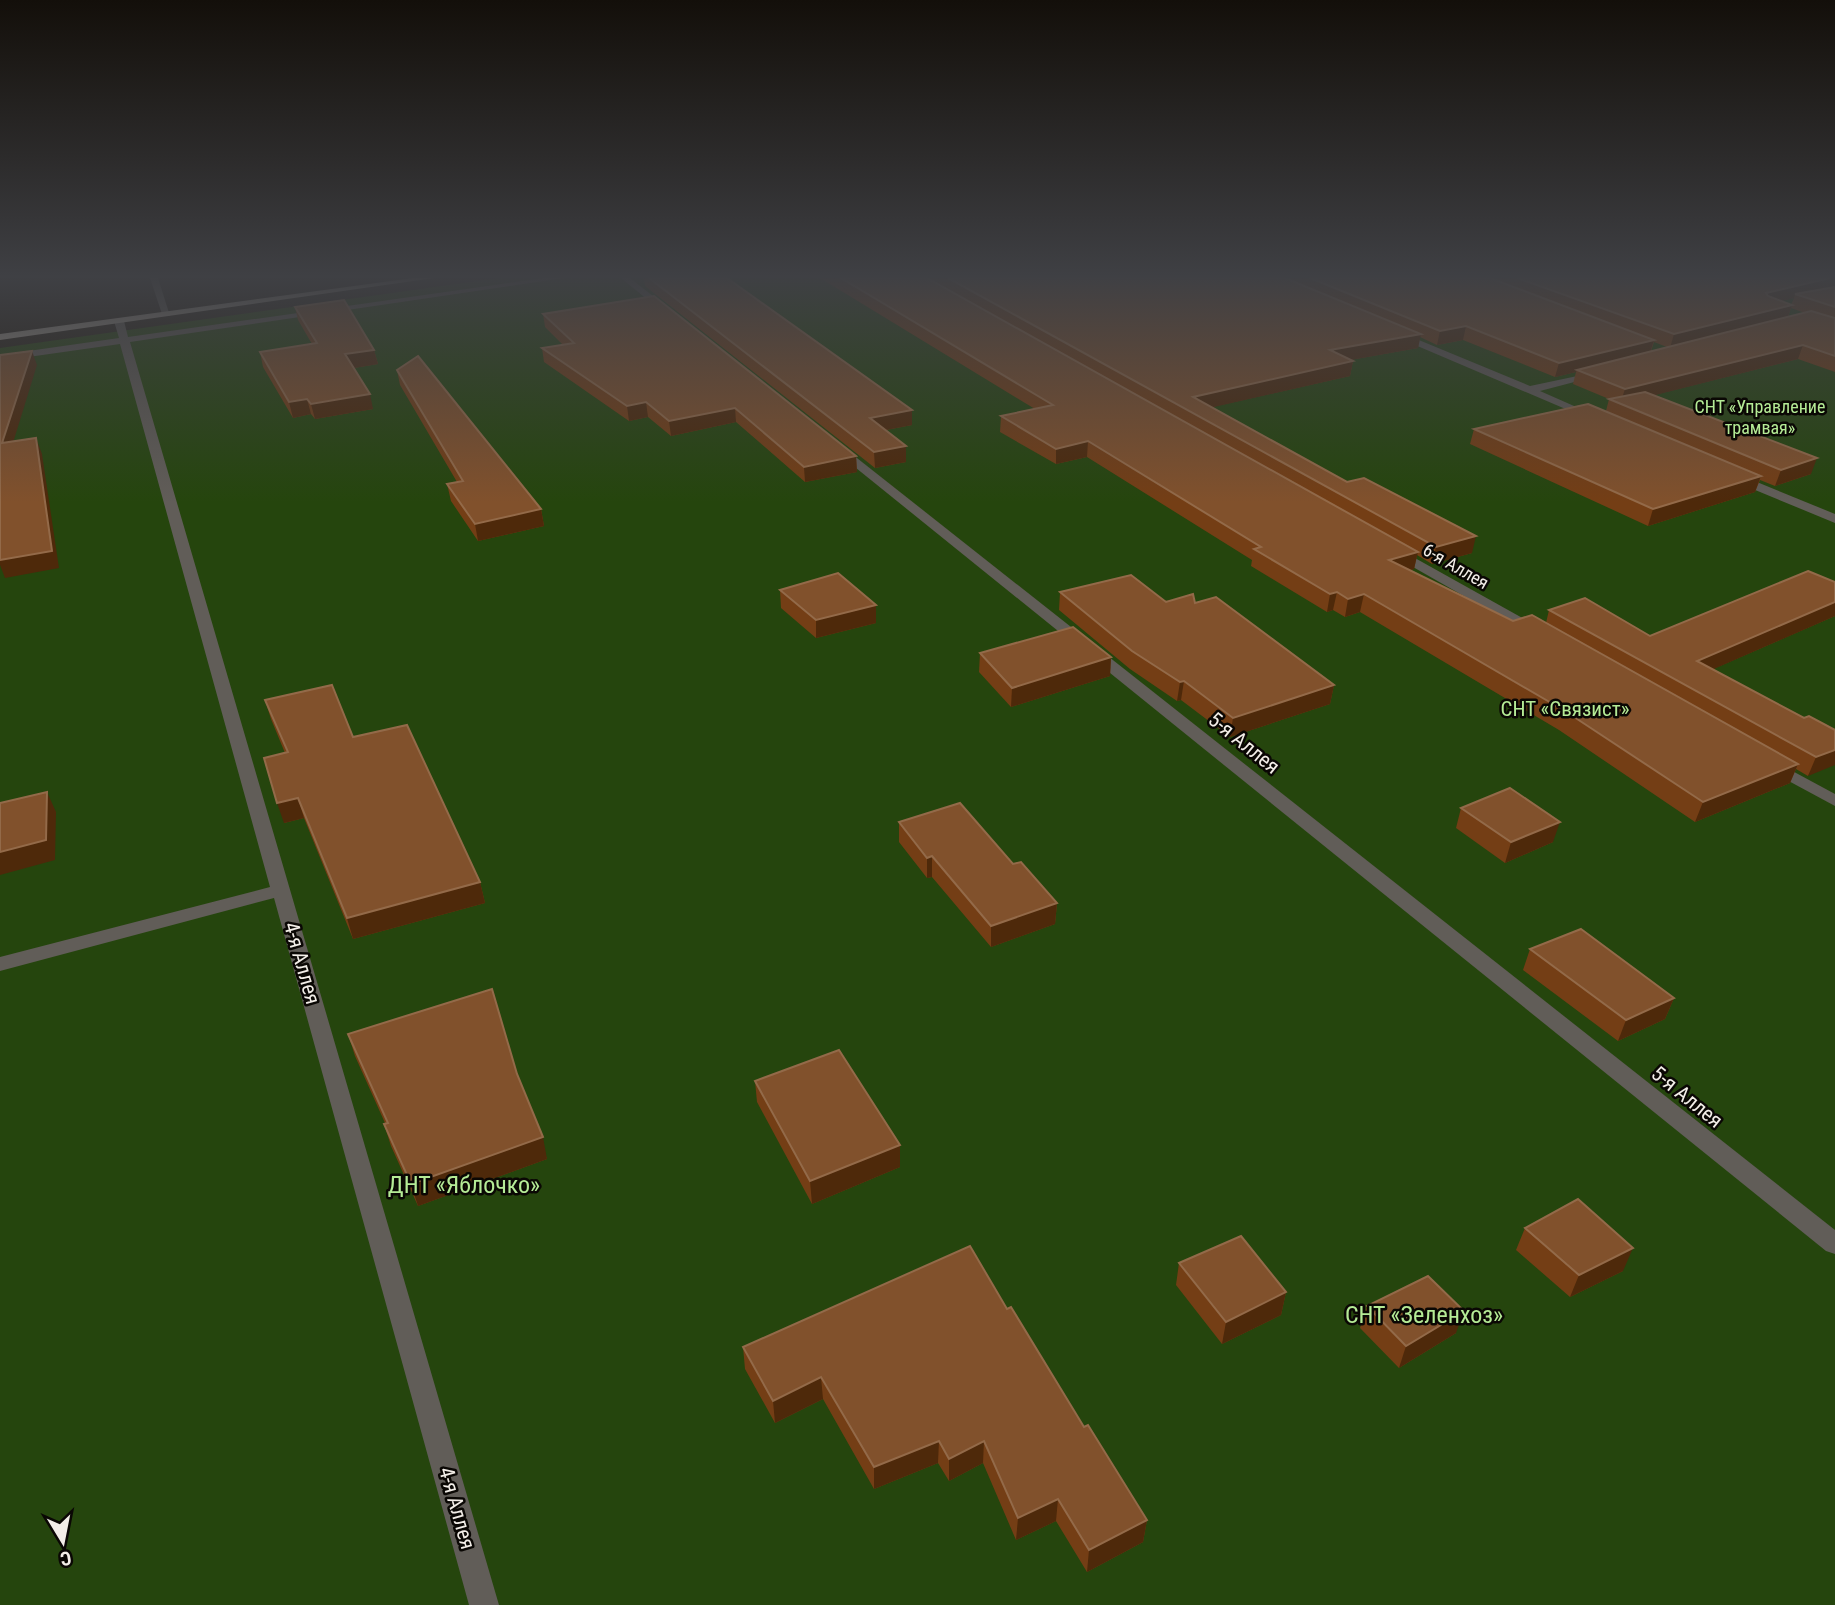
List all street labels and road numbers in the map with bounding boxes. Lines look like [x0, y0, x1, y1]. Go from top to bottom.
street label: 6-я Аллея [1419, 539, 1493, 593]
street label: 5-я Аллея [1204, 707, 1284, 779]
street label: 4-я Аллея [279, 919, 325, 1007]
street label: 5-я Аллея [1647, 1061, 1727, 1133]
street label: 4-я Аллея [434, 1464, 480, 1552]

